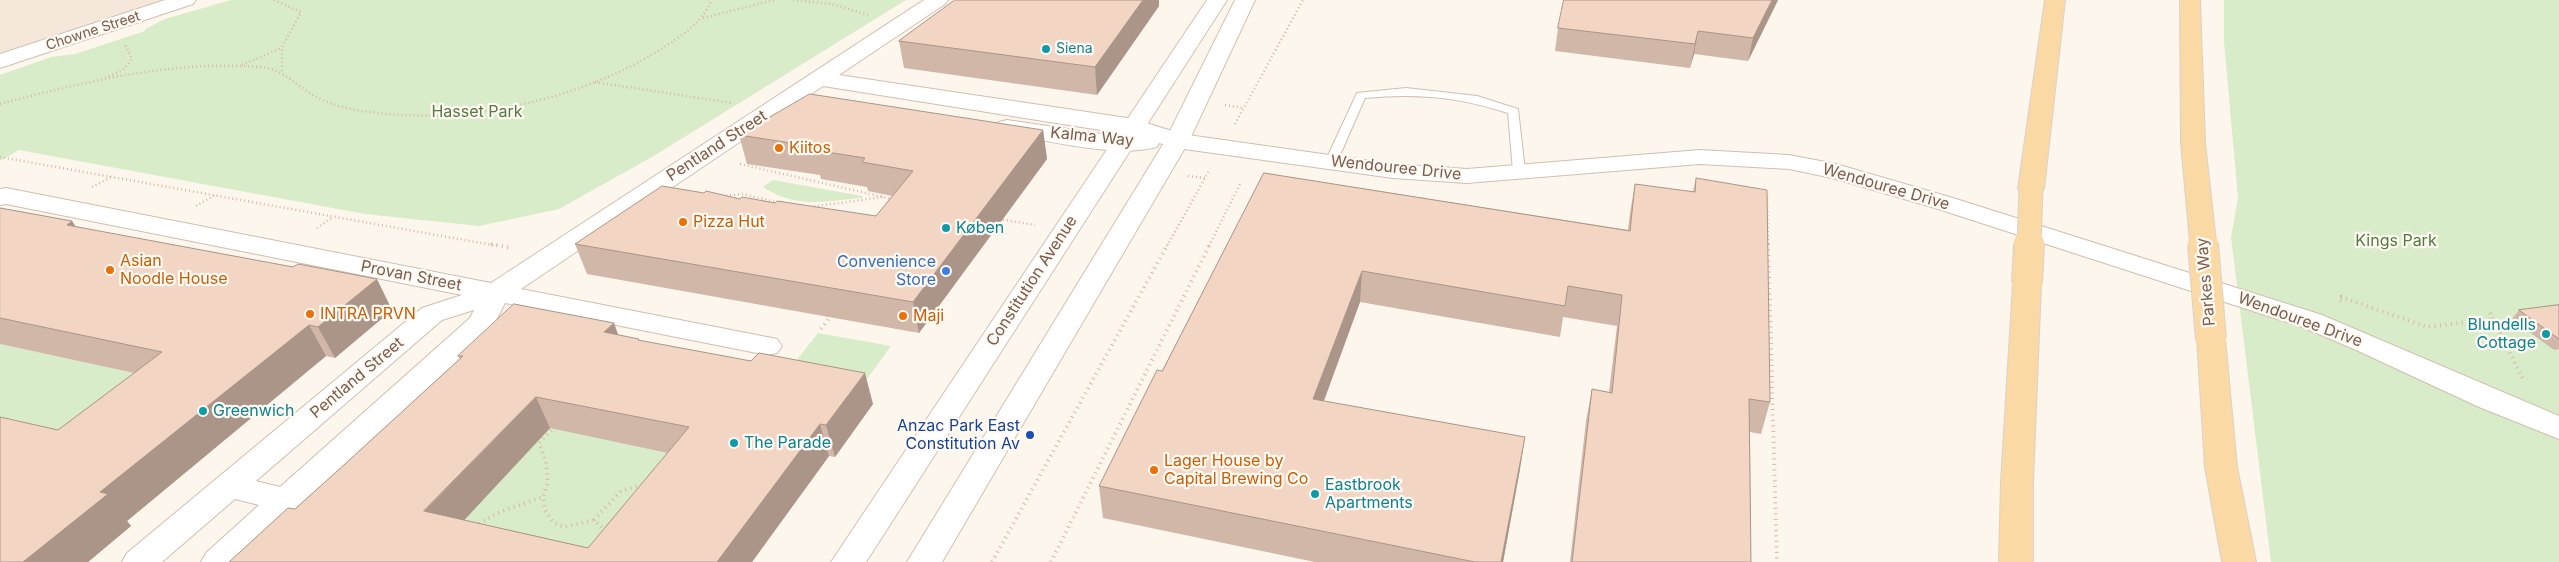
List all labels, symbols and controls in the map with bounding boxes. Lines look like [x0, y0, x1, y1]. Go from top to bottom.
street label: Chowne Street [44, 8, 142, 54]
place label: Siena [1056, 41, 1093, 57]
marker: Siena [1040, 43, 1052, 55]
park label: Hasset Park [431, 102, 523, 122]
street label: Pentland Street [663, 106, 771, 186]
street label: Kalma Way [1049, 123, 1135, 151]
place label: Kiitos [789, 138, 831, 158]
marker: Kiitos [773, 142, 785, 154]
street label: Wendouree Drive [1330, 152, 1462, 184]
street label: Wendouree Drive [1820, 160, 1952, 214]
place label: Pizza Hut [693, 212, 765, 232]
street label: Constitution Avenue [983, 212, 1081, 350]
marker: Pizza Hut [677, 216, 689, 228]
place label: Køben [956, 218, 1004, 238]
marker: Køben [940, 222, 952, 234]
park label: Kings Park [2355, 231, 2437, 251]
street label: Parkes Way [2193, 237, 2219, 327]
place label: Asian Noodle House [120, 251, 227, 289]
place label: Convenience Store [837, 252, 936, 290]
street label: Provan Street [359, 257, 463, 295]
marker: Asian Noodle House [104, 264, 116, 276]
marker: Convenience Store [940, 265, 952, 277]
street label: Wendouree Drive [2235, 289, 2365, 351]
place label: INTRA PRVN [320, 304, 416, 324]
place label: Maji [913, 306, 944, 326]
marker: INTRA PRVN [304, 308, 316, 320]
marker: Maji [897, 310, 909, 322]
place label: Blundells Cottage [2467, 315, 2536, 353]
marker: Blundells Cottage [2540, 328, 2552, 340]
street label: Pentland Street [306, 333, 408, 423]
place label: Greenwich [213, 401, 294, 421]
marker: Greenwich [197, 405, 209, 417]
place label: Anzac Park East Constitution Av [897, 416, 1020, 454]
marker: Anzac Park East Constitution Av [1024, 429, 1036, 441]
place label: The Parade [744, 433, 831, 453]
marker: The Parade [728, 437, 740, 449]
place label: Lager House by Capital Brewing Co [1164, 451, 1308, 489]
marker: Lager House by Capital Brewing Co [1148, 464, 1160, 476]
place label: Eastbrook Apartments [1325, 475, 1413, 513]
marker: Eastbrook Apartments [1309, 488, 1321, 500]

